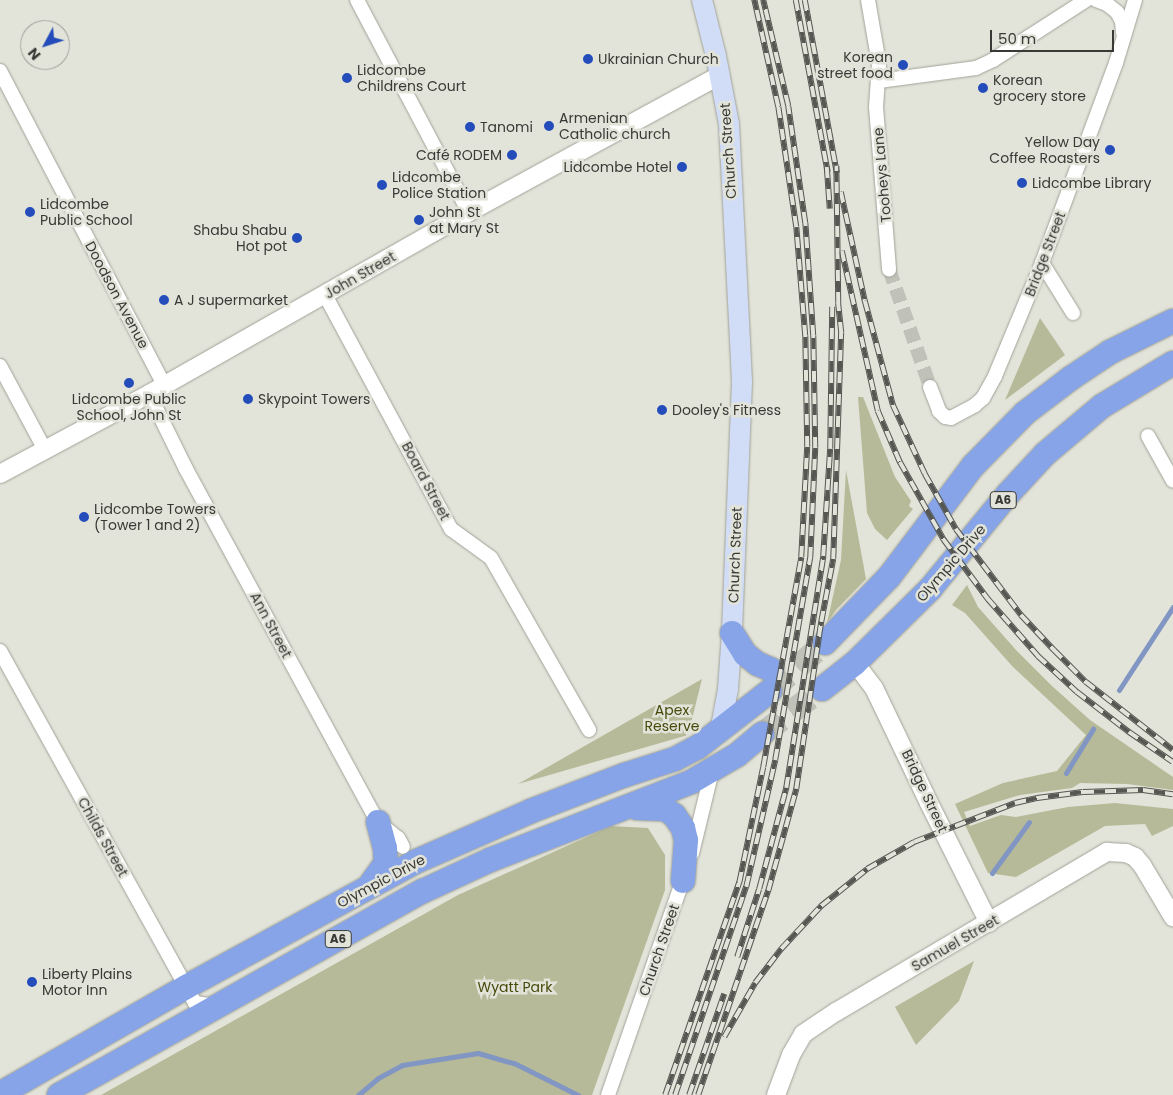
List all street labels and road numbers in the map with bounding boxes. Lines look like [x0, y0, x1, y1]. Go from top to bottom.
street label: Church Street [716, 102, 740, 200]
street label: Tooheys Lane [869, 127, 895, 223]
street label: Bridge Street [1021, 209, 1069, 299]
street label: Doodson Avenue [82, 239, 152, 351]
street label: John Street [322, 248, 398, 302]
street label: Board Street [398, 439, 454, 523]
road number: A6 [989, 490, 1017, 510]
street label: Church Street [725, 507, 745, 603]
street label: Olympic Drive [913, 521, 989, 605]
street label: Ann Street [247, 589, 295, 661]
street label: Bridge Street [898, 747, 952, 835]
street label: Childs Street [74, 794, 132, 880]
street label: Olympic Drive [334, 851, 428, 911]
street label: Church Street [635, 902, 683, 998]
street label: Samuel Street [908, 911, 1002, 975]
road number: A6 [324, 930, 352, 949]

